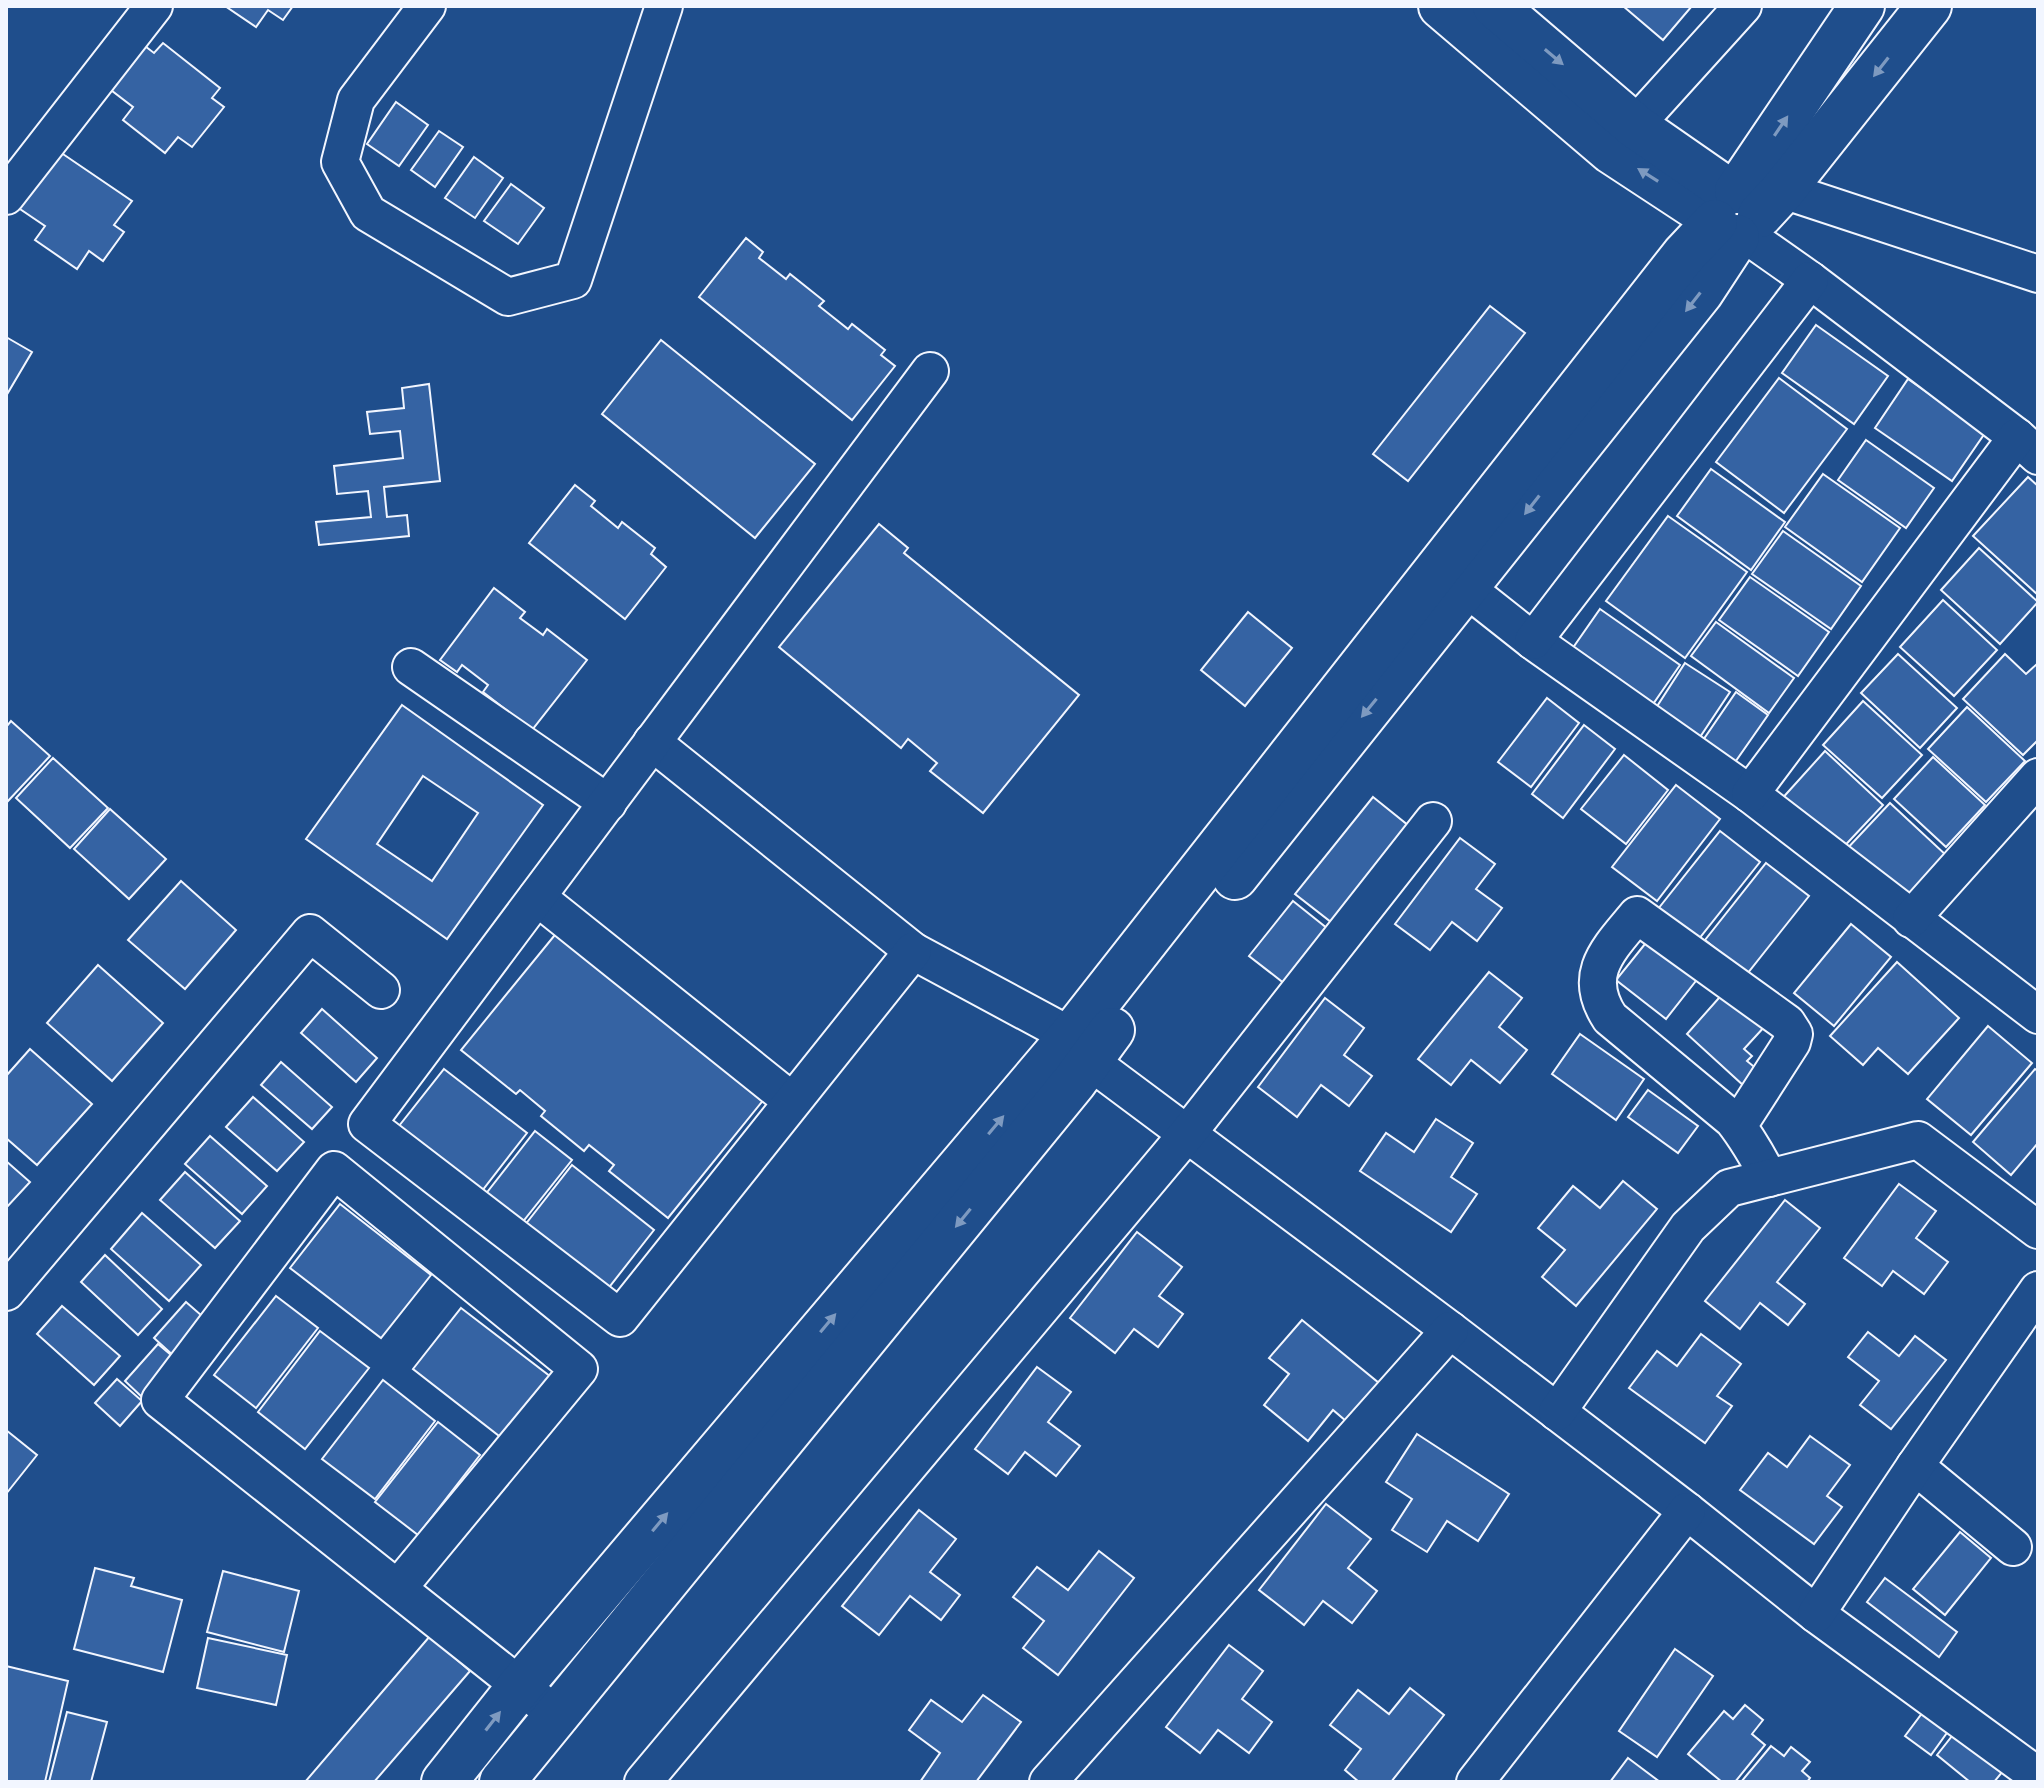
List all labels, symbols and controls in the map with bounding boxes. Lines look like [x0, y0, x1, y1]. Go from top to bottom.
one-way arrow [1544, 48, 1564, 65]
one-way arrow [1873, 57, 1890, 77]
one-way arrow [1773, 116, 1788, 137]
one-way arrow [1637, 168, 1659, 182]
one-way arrow [1686, 292, 1702, 312]
one-way arrow [1524, 495, 1540, 515]
one-way arrow [1361, 698, 1378, 719]
one-way arrow [987, 1115, 1004, 1135]
one-way arrow [955, 1208, 972, 1228]
one-way arrow [819, 1314, 836, 1334]
one-way arrow [651, 1512, 668, 1532]
one-way arrow [484, 1711, 500, 1731]

